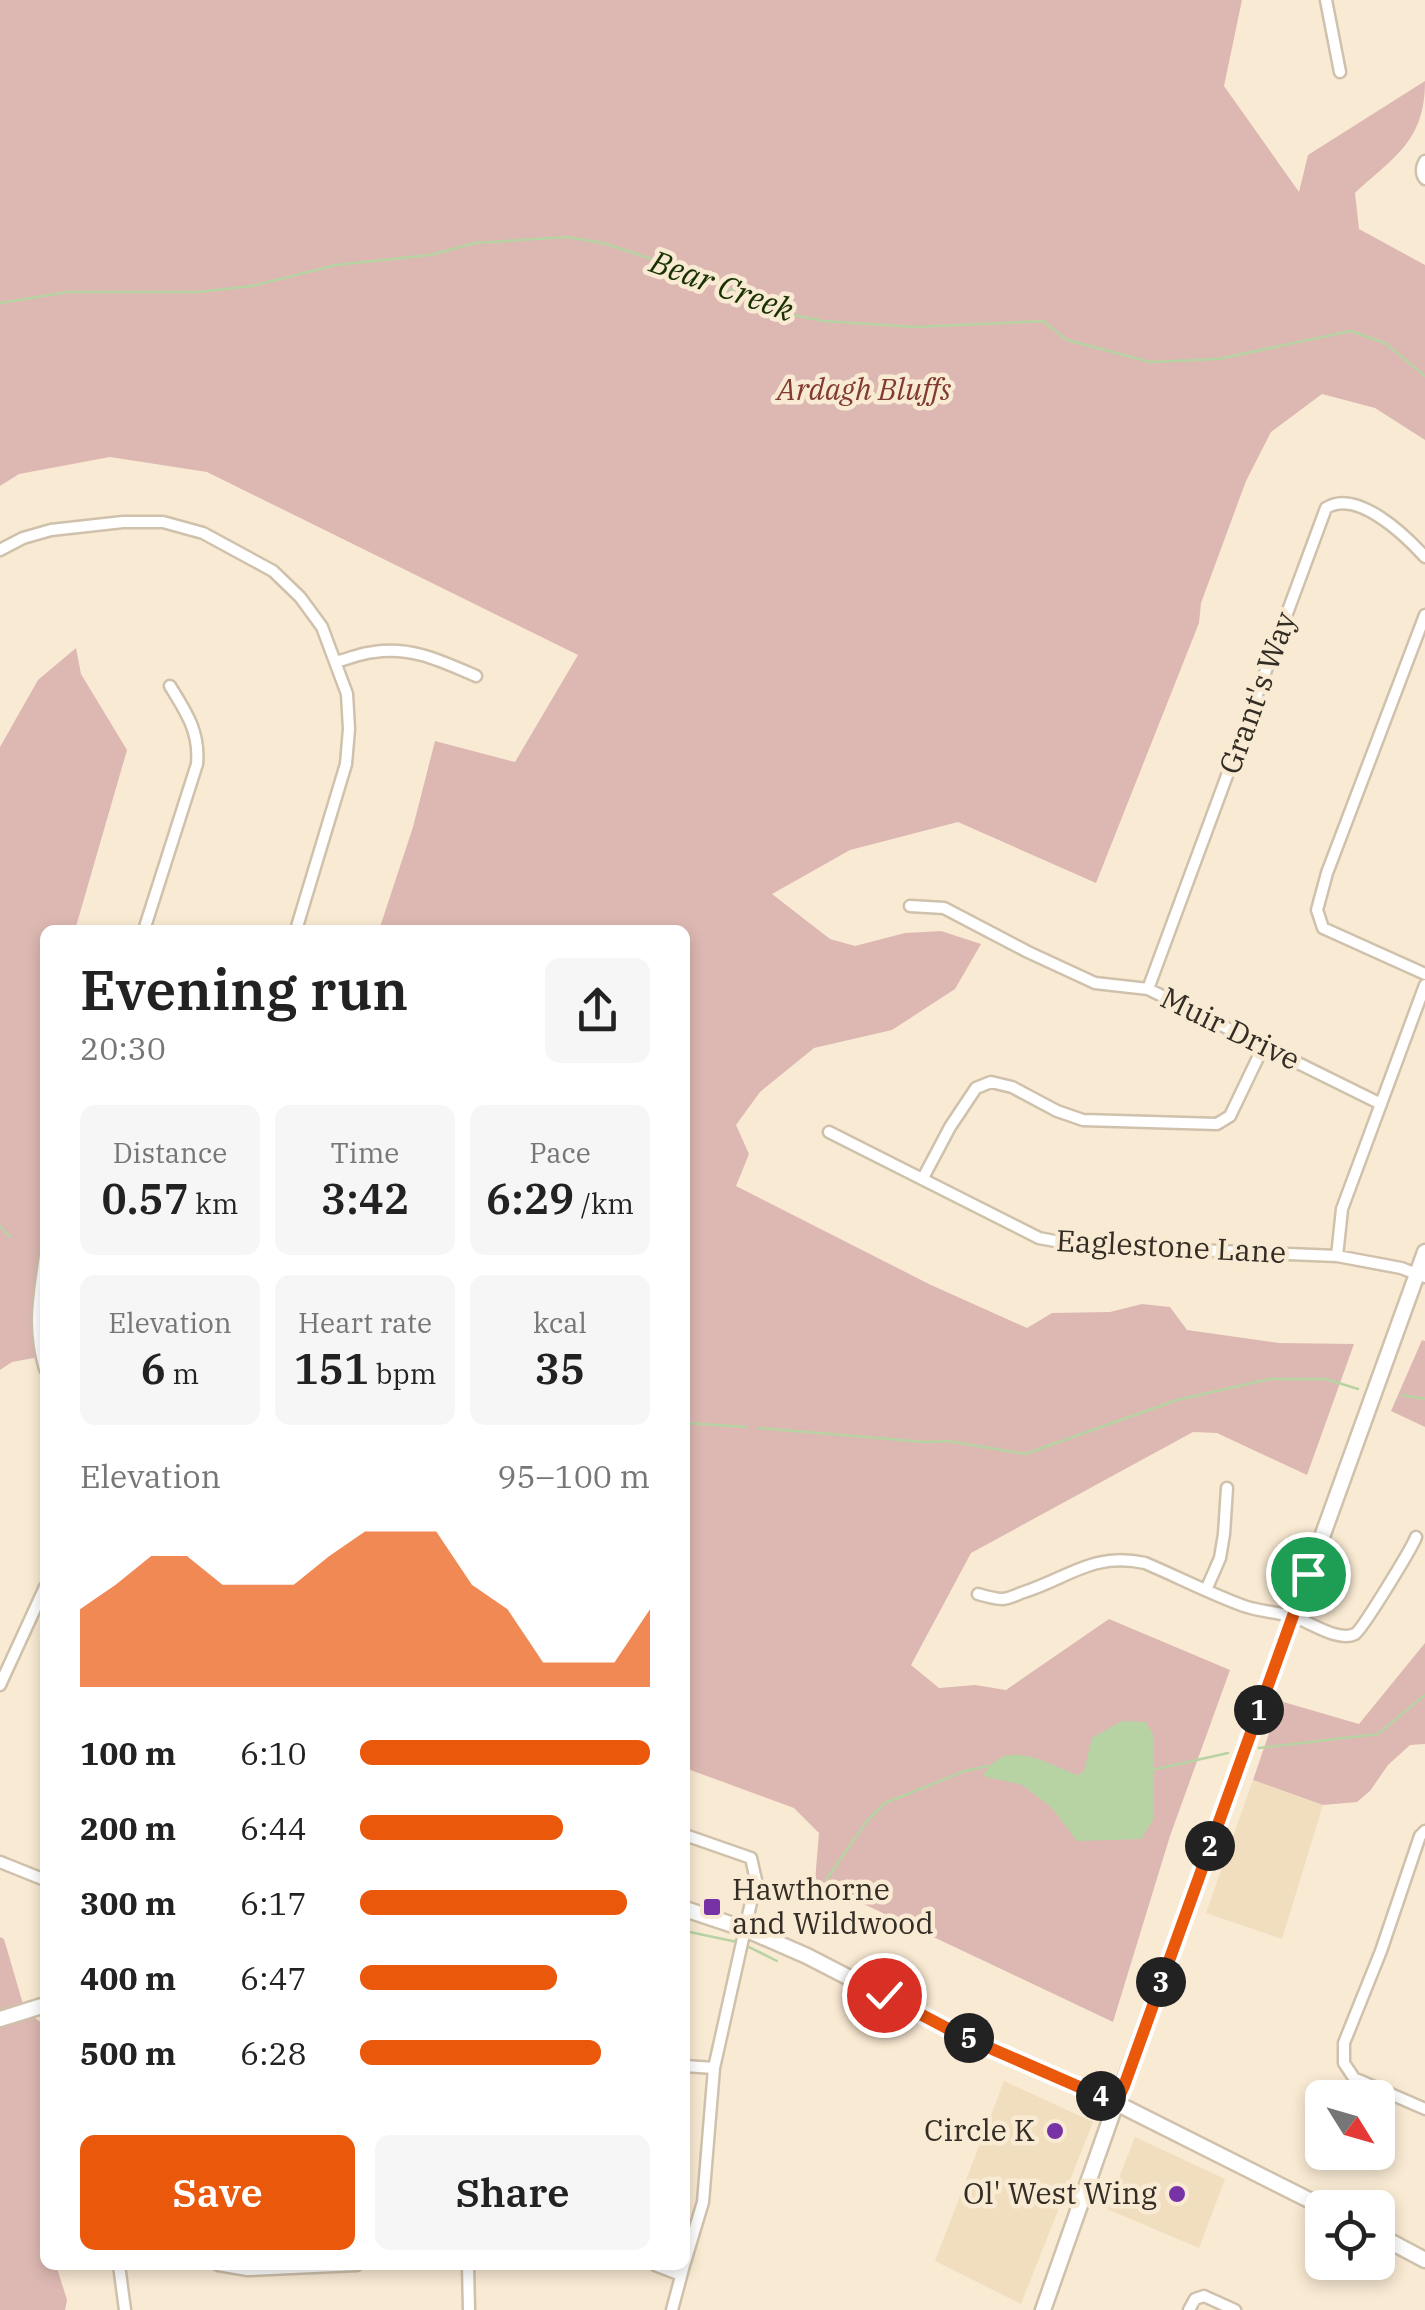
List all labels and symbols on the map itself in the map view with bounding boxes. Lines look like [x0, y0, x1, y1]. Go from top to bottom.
water label: Bear Creek [644, 239, 800, 330]
park label: Ardagh Bluffs [775, 369, 951, 408]
street label: Grant's Way [1209, 606, 1304, 779]
street label: Muir Drive [1155, 977, 1307, 1078]
street label: Eaglestone Lane [1055, 1220, 1287, 1271]
pin [1266, 1532, 1351, 1617]
pin: 1 [1234, 1685, 1284, 1735]
pin: 2 [1185, 1821, 1235, 1871]
place label: Hawthorne and Wildwood [732, 1869, 934, 1942]
marker: Hawthorne and Wildwood [701, 1896, 723, 1918]
pin [842, 1953, 927, 2038]
pin: 3 [1136, 1957, 1186, 2007]
pin: 5 [944, 2013, 994, 2063]
pin: 4 [1076, 2071, 1126, 2121]
north arrow [1305, 2080, 1395, 2170]
place label: Circle K [924, 2110, 1035, 2149]
marker: Circle K [1044, 2120, 1066, 2142]
place label: Ol' West Wing [963, 2173, 1157, 2212]
marker: Ol' West Wing [1166, 2183, 1188, 2205]

